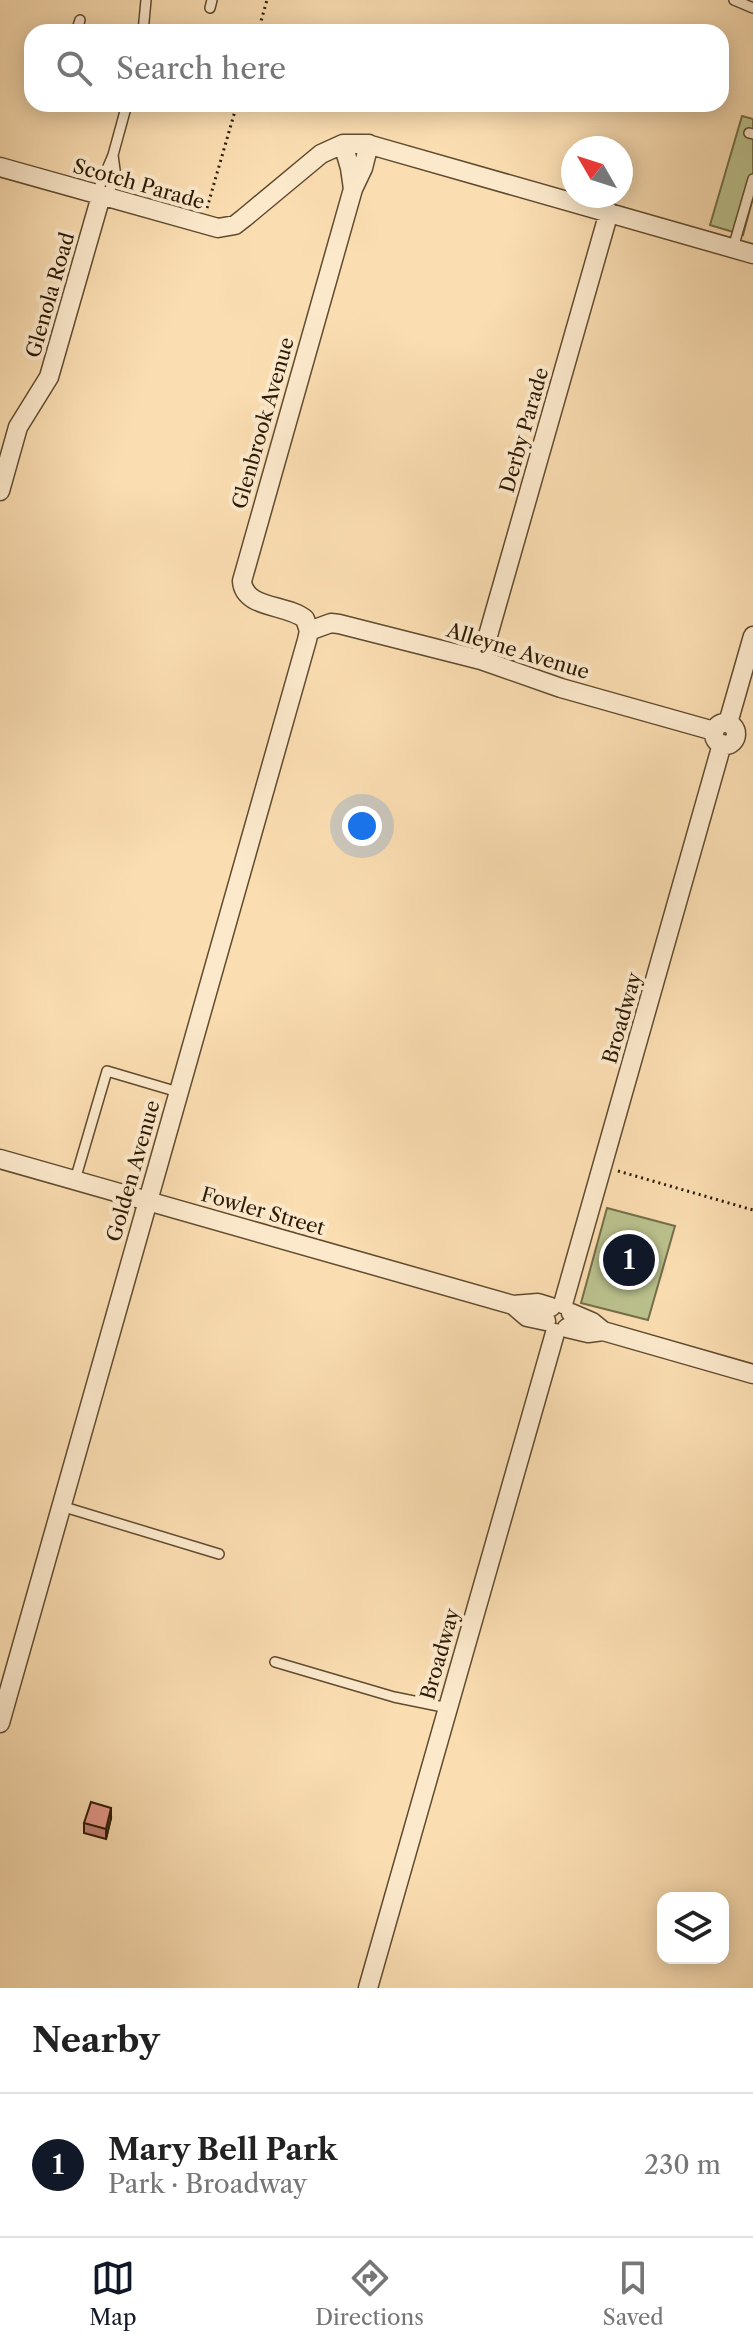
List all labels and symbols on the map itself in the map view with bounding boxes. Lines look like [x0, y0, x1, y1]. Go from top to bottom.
north arrow [561, 136, 633, 208]
street label: Scotch Parade [70, 154, 208, 214]
street label: Glenola Road [21, 230, 79, 360]
street label: Glenbrook Avenue [227, 334, 299, 512]
street label: Derby Parade [495, 365, 553, 495]
street label: Alleyne Avenue [443, 618, 592, 684]
your location [342, 806, 382, 846]
street label: Broadway [598, 969, 647, 1067]
street label: Golden Avenue [101, 1098, 165, 1244]
street label: Fowler Street [198, 1182, 328, 1240]
pin: 1 [603, 1230, 655, 1290]
street label: Broadway [416, 1605, 465, 1703]

